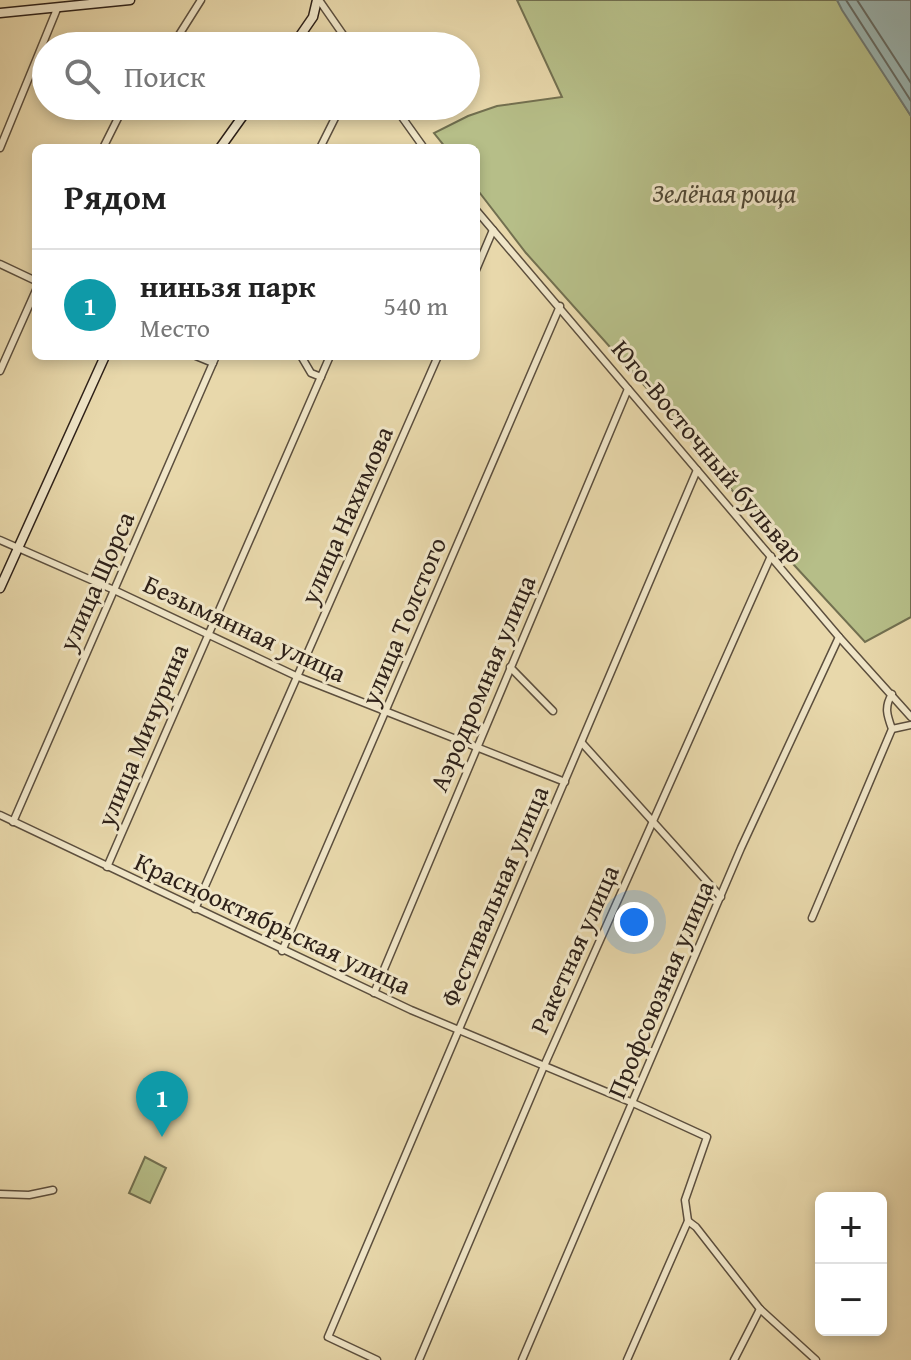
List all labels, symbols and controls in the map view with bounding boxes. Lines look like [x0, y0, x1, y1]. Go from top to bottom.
search box [32, 32, 480, 120]
icon: search [60, 54, 104, 98]
text: Поиск [124, 54, 206, 98]
text: Рядом [64, 172, 167, 221]
park label: Зелёная роща [652, 173, 796, 212]
text: ниньзя парк [140, 264, 315, 308]
text: 1 [83, 286, 97, 325]
text: 540 m [383, 286, 448, 325]
text: Место [140, 308, 210, 347]
street label: Юго-Восточный бульвар [603, 331, 813, 571]
street label: улица Нахимова [289, 419, 403, 611]
street label: улица Щорса [47, 504, 144, 658]
street label: улица Толстого [350, 531, 456, 712]
street label: Безымянная улица [137, 564, 353, 692]
street label: Аэродромная улица [419, 568, 545, 797]
street label: улица Мичурина [85, 637, 198, 834]
street label: Фестивальная улица [430, 779, 558, 1013]
street label: Краснооктябрьская улица [128, 842, 418, 1005]
street label: Ракетная улица [519, 858, 629, 1040]
street label: Профсоюзная улица [597, 874, 724, 1104]
your location [614, 902, 654, 942]
pin: 1 [136, 1071, 188, 1137]
map controls [815, 1192, 887, 1336]
button: + [815, 1192, 887, 1264]
button: − [815, 1264, 887, 1336]

